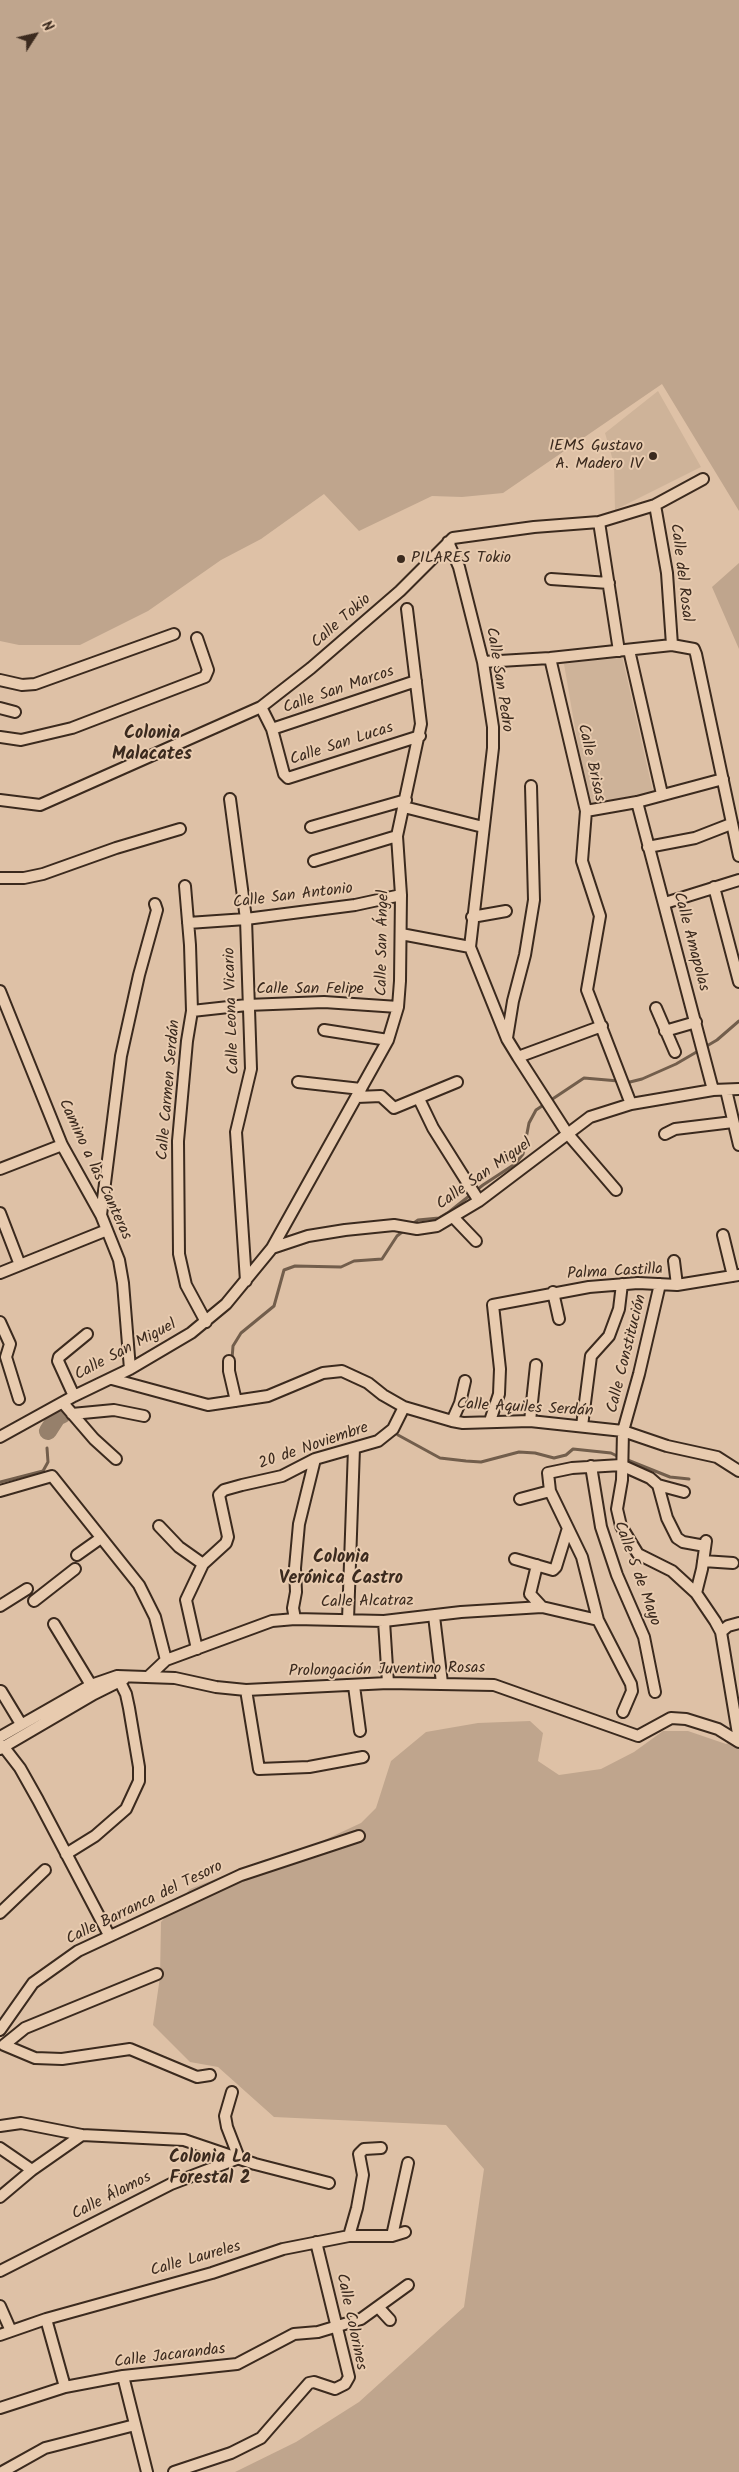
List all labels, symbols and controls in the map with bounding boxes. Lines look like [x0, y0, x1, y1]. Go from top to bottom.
north arrow [10, 10, 60, 60]
text: N [36, 16, 59, 36]
place label: IEMS Gustavo A. Madero IV [549, 437, 643, 475]
marker: IEMS Gustavo A. Madero IV [647, 450, 659, 462]
street label: Calle del Rosal [664, 523, 696, 623]
place label: PILARES Tokio [411, 549, 511, 569]
marker: PILARES Tokio [395, 553, 407, 565]
street label: Calle Tokio [308, 591, 376, 653]
street label: Calle San Pedro [480, 626, 516, 734]
street label: Calle San Marcos [281, 663, 397, 719]
street label: Calle San Lucas [288, 719, 396, 771]
street label: Calle Brisas [572, 722, 608, 804]
district label: Colonia Malacates [112, 724, 192, 766]
street label: Calle San Antonio [232, 880, 354, 914]
street label: Calle San Ángel [373, 890, 395, 996]
street label: Calle Amapolas [668, 890, 712, 994]
street label: Calle Leona Vicario [221, 947, 245, 1075]
street label: Calle San Felipe [256, 980, 364, 1000]
street label: Calle Carmen Serdán [154, 1019, 186, 1161]
street label: Camino a las Canteras [53, 1097, 135, 1243]
street label: Calle San Miguel [433, 1135, 537, 1215]
street label: Palma Castilla [567, 1261, 663, 1285]
street label: Calle Constitución [604, 1293, 652, 1415]
street label: Calle San Miguel [72, 1316, 180, 1386]
street label: Calle Aquiles Serdán [456, 1396, 594, 1422]
street label: 20 de Noviembre [257, 1419, 371, 1475]
street label: Calle 5 de Mayo [608, 1519, 664, 1629]
district label: Colonia Verónica Castro [279, 1548, 403, 1590]
street label: Calle Alcatraz [320, 1593, 414, 1613]
street label: Prolongación Juventino Rosas [288, 1660, 486, 1682]
street label: Calle Barranca del Tesoro [64, 1858, 226, 1950]
district label: Colonia La Forestal 2 [169, 2148, 251, 2190]
street label: Calle Álamos [69, 2169, 155, 2225]
street label: Calle Laureles [149, 2238, 243, 2282]
street label: Calle Colorines [330, 2272, 370, 2372]
street label: Calle Jacarandas [113, 2341, 227, 2373]

